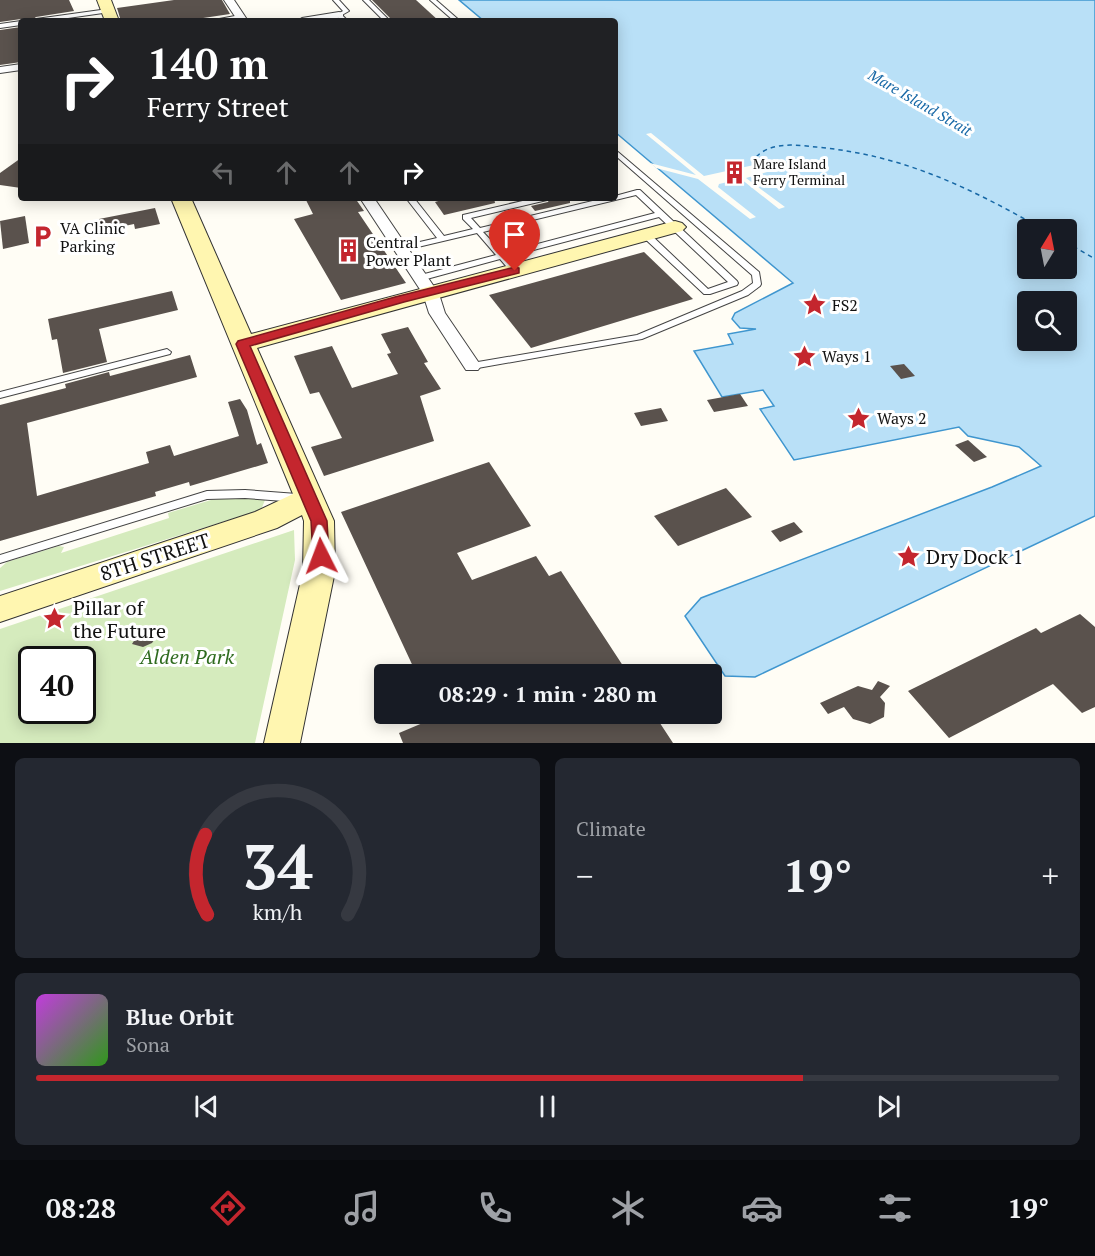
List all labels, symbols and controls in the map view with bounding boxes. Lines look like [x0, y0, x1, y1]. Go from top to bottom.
text: 140 m [147, 35, 268, 91]
icon: right [48, 42, 126, 120]
water label: Mare Island Strait [864, 64, 977, 140]
text: Ferry Street [147, 89, 289, 125]
place label: Mare Island Ferry Terminal [753, 154, 845, 189]
icon: left [207, 156, 240, 189]
icon: ahead [270, 156, 303, 189]
icon: ahead [333, 156, 366, 189]
icon: right [396, 156, 429, 189]
building icon: Mare Island Ferry Terminal [722, 159, 748, 185]
pin [489, 209, 540, 271]
place label: VA Clinic Parking [60, 217, 126, 257]
icon: arrive [498, 218, 531, 251]
north arrow [1017, 219, 1077, 279]
map controls [1017, 219, 1077, 351]
parking icon: VA Clinic Parking [29, 224, 55, 250]
place label: Central Power Plant [366, 231, 451, 271]
building icon: Central Power Plant [335, 238, 361, 264]
button: search [1017, 291, 1077, 351]
place icon: FS2 [801, 292, 827, 318]
place label: FS2 [832, 294, 858, 316]
place icon: Ways 1 [791, 343, 817, 369]
place label: Ways 1 [822, 345, 871, 367]
place icon: Ways 2 [846, 405, 872, 431]
place label: Ways 2 [877, 407, 926, 429]
position arrow [289, 524, 353, 588]
street label: 8TH STREET [96, 526, 213, 587]
place label: Dry Dock 1 [926, 543, 1024, 570]
place icon: Dry Dock 1 [895, 544, 921, 570]
place label: Pillar of the Future [73, 594, 166, 644]
place icon: Pillar of the Future [42, 606, 68, 632]
park label: Alden Park [139, 643, 234, 670]
speed limit sign: 40 [18, 646, 96, 724]
text: 08:29 · 1 min · 280 m [439, 679, 657, 708]
text: Climate [576, 815, 646, 842]
text: 34 [242, 824, 313, 907]
text: 19° [783, 845, 852, 905]
text: − [576, 854, 594, 897]
text: + [1041, 854, 1059, 897]
text: km/h [253, 898, 303, 926]
text: Blue Orbit [126, 1002, 234, 1031]
text: Sona [126, 1031, 170, 1058]
icon: previous [190, 1090, 223, 1123]
icon: pause [531, 1090, 564, 1123]
icon: next [872, 1090, 905, 1123]
icon: directions [207, 1187, 249, 1229]
icon: music [341, 1187, 383, 1229]
icon: phone [474, 1187, 516, 1229]
icon: climate [607, 1187, 649, 1229]
icon: car [741, 1187, 783, 1229]
icon: filters [874, 1187, 916, 1229]
text: 08:28 [46, 1190, 116, 1226]
text: 19° [1008, 1190, 1049, 1226]

